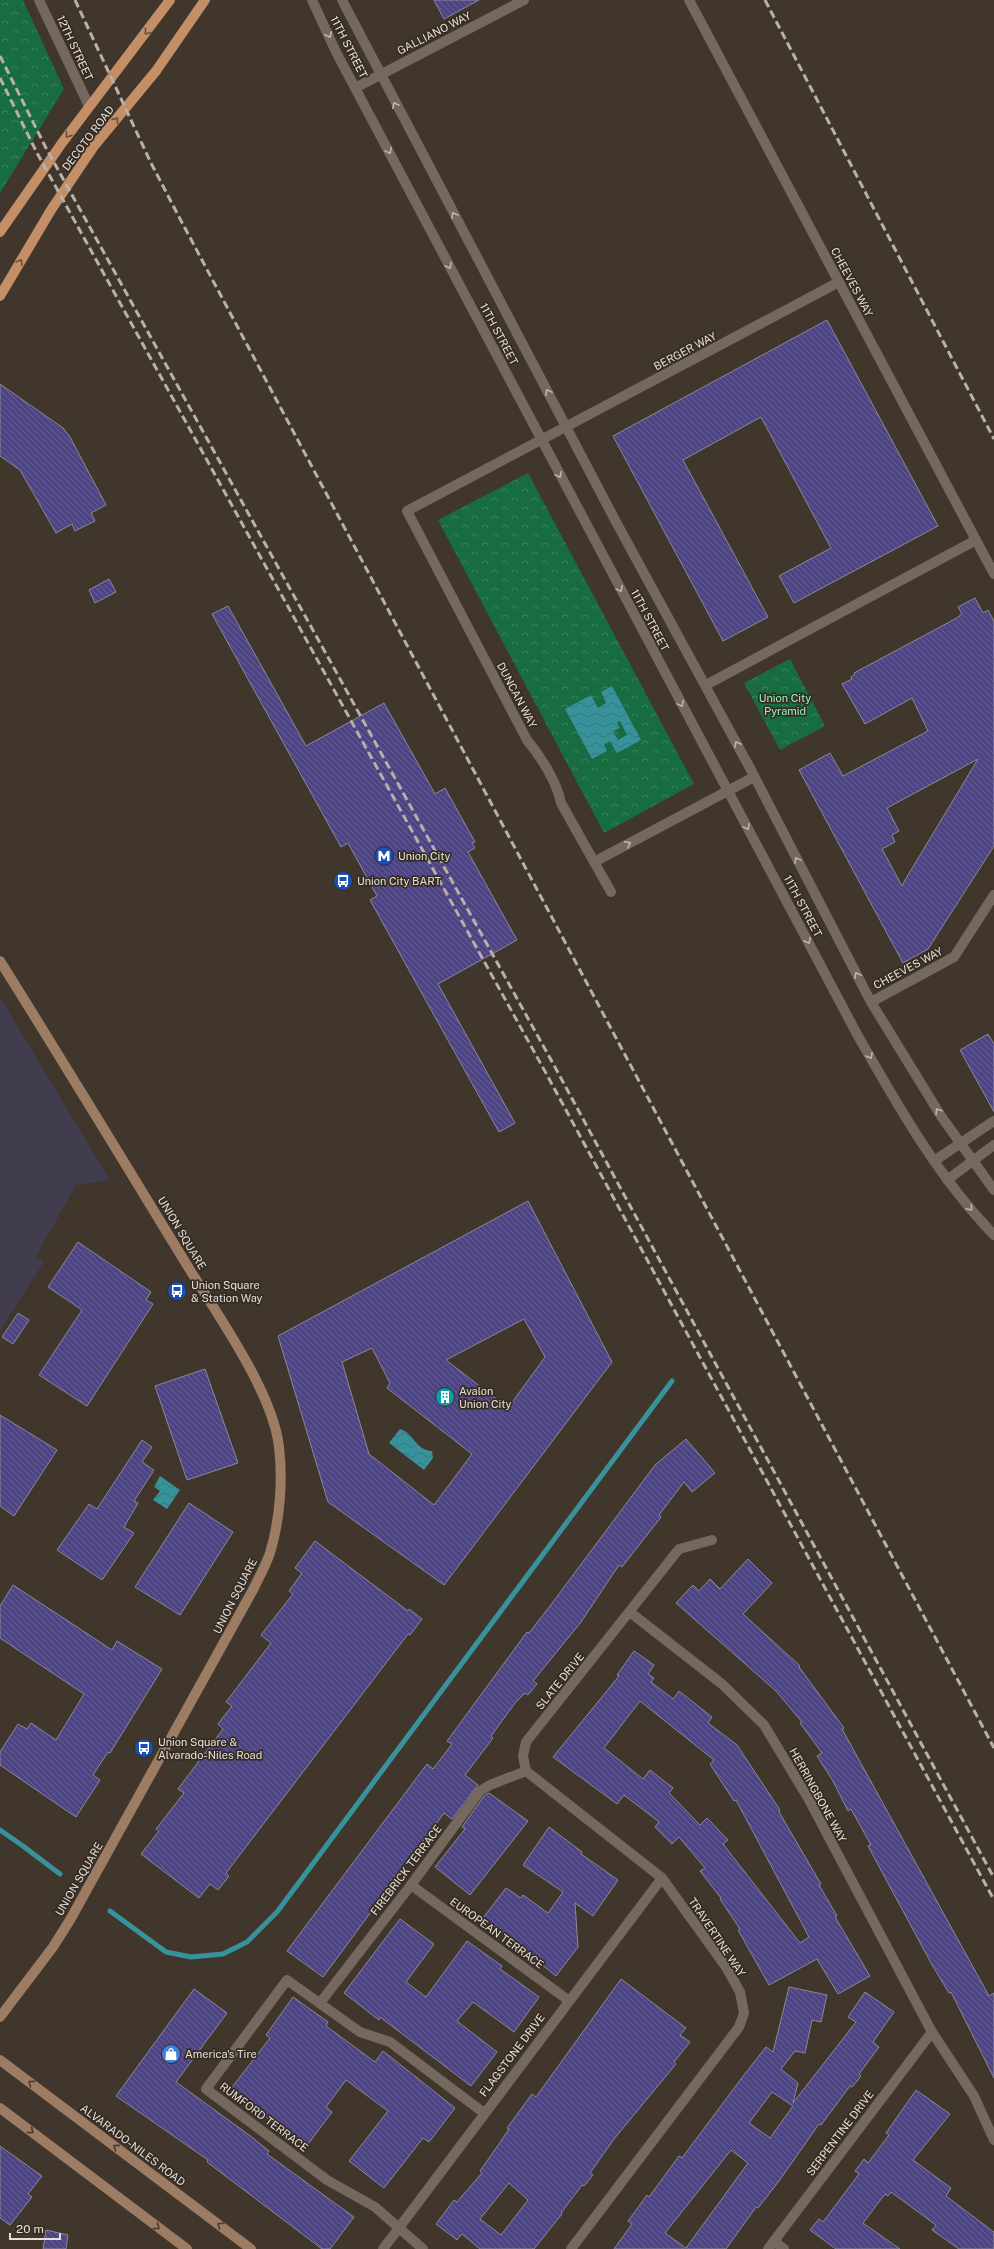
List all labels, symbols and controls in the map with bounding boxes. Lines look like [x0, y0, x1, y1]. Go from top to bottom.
street label: GALLIANO WAY [395, 9, 473, 57]
street label: 12TH STREET [55, 14, 95, 83]
street label: 11TH STREET [328, 14, 370, 81]
one-way arrow [145, 27, 152, 34]
one-way arrow [324, 31, 332, 39]
one-way arrow [393, 101, 400, 109]
street label: DECOTO ROAD [60, 103, 116, 173]
one-way arrow [111, 117, 118, 125]
one-way arrow [66, 130, 73, 137]
one-way arrow [384, 146, 391, 154]
one-way arrow [451, 212, 459, 220]
street label: CHEEVES WAY [829, 245, 875, 319]
one-way arrow [15, 259, 22, 266]
one-way arrow [445, 261, 452, 269]
street label: 11TH STREET [478, 301, 521, 367]
street label: BERGER WAY [652, 329, 719, 373]
one-way arrow [545, 389, 552, 396]
one-way arrow [554, 470, 562, 478]
one-way arrow [615, 585, 623, 593]
street label: 11TH STREET [629, 587, 672, 653]
street label: DUNCAN WAY [495, 660, 539, 730]
park label: Union City Pyramid [759, 692, 811, 717]
one-way arrow [676, 700, 684, 707]
one-way arrow [734, 741, 742, 749]
one-way arrow [742, 822, 749, 830]
one-way arrow [624, 841, 632, 848]
metro station icon: Union City [373, 845, 395, 867]
place label: Union City [398, 850, 451, 862]
one-way arrow [795, 856, 802, 864]
bus stop icon: Union City BART [332, 870, 354, 892]
street label: 11TH STREET [782, 873, 825, 939]
place label: Union City BART [357, 875, 442, 887]
one-way arrow [803, 937, 810, 944]
street label: CHEEVES WAY [871, 945, 945, 991]
one-way arrow [855, 972, 862, 979]
one-way arrow [865, 1052, 872, 1059]
one-way arrow [935, 1108, 942, 1115]
street label: UNION SQUARE [156, 1194, 209, 1272]
one-way arrow [966, 1203, 973, 1211]
place label: Union Square & Station Way [191, 1279, 263, 1304]
bus stop icon: Union Square & Station Way [166, 1280, 188, 1302]
place label: Avalon Union City [459, 1385, 512, 1410]
building icon: Avalon Union City [434, 1386, 456, 1408]
street label: UNION SQUARE [211, 1556, 259, 1636]
street label: SLATE DRIVE [534, 1650, 587, 1712]
place label: Union Square & Alvarado-Niles Road [158, 1736, 262, 1761]
bus stop icon: Union Square & Alvarado-Niles Road [133, 1737, 155, 1759]
street label: HERRINGBONE WAY [787, 1746, 849, 1844]
street label: FIREBRICK TERRACE [368, 1822, 444, 1918]
street label: UNION SQUARE [53, 1840, 105, 1918]
street label: EUROPEAN TERRACE [448, 1895, 546, 1971]
street label: TRAVERTINE WAY [686, 1895, 748, 1979]
street label: FLAGSTONE DRIVE [477, 2011, 547, 2099]
shop icon: America's Tire [160, 2043, 182, 2065]
place label: America's Tire [185, 2048, 257, 2060]
street label: RUMFORD TERRACE [218, 2080, 311, 2154]
one-way arrow [29, 2081, 36, 2088]
street label: SERPENTINE DRIVE [804, 2088, 876, 2178]
street label: ALVARADO-NILES ROAD [78, 2102, 188, 2188]
one-way arrow [27, 2126, 34, 2133]
one-way arrow [113, 2145, 120, 2152]
scale bar [10, 2215, 60, 2241]
text: 20 m [16, 2222, 44, 2236]
one-way arrow [153, 2222, 160, 2229]
one-way arrow [217, 2223, 224, 2230]

